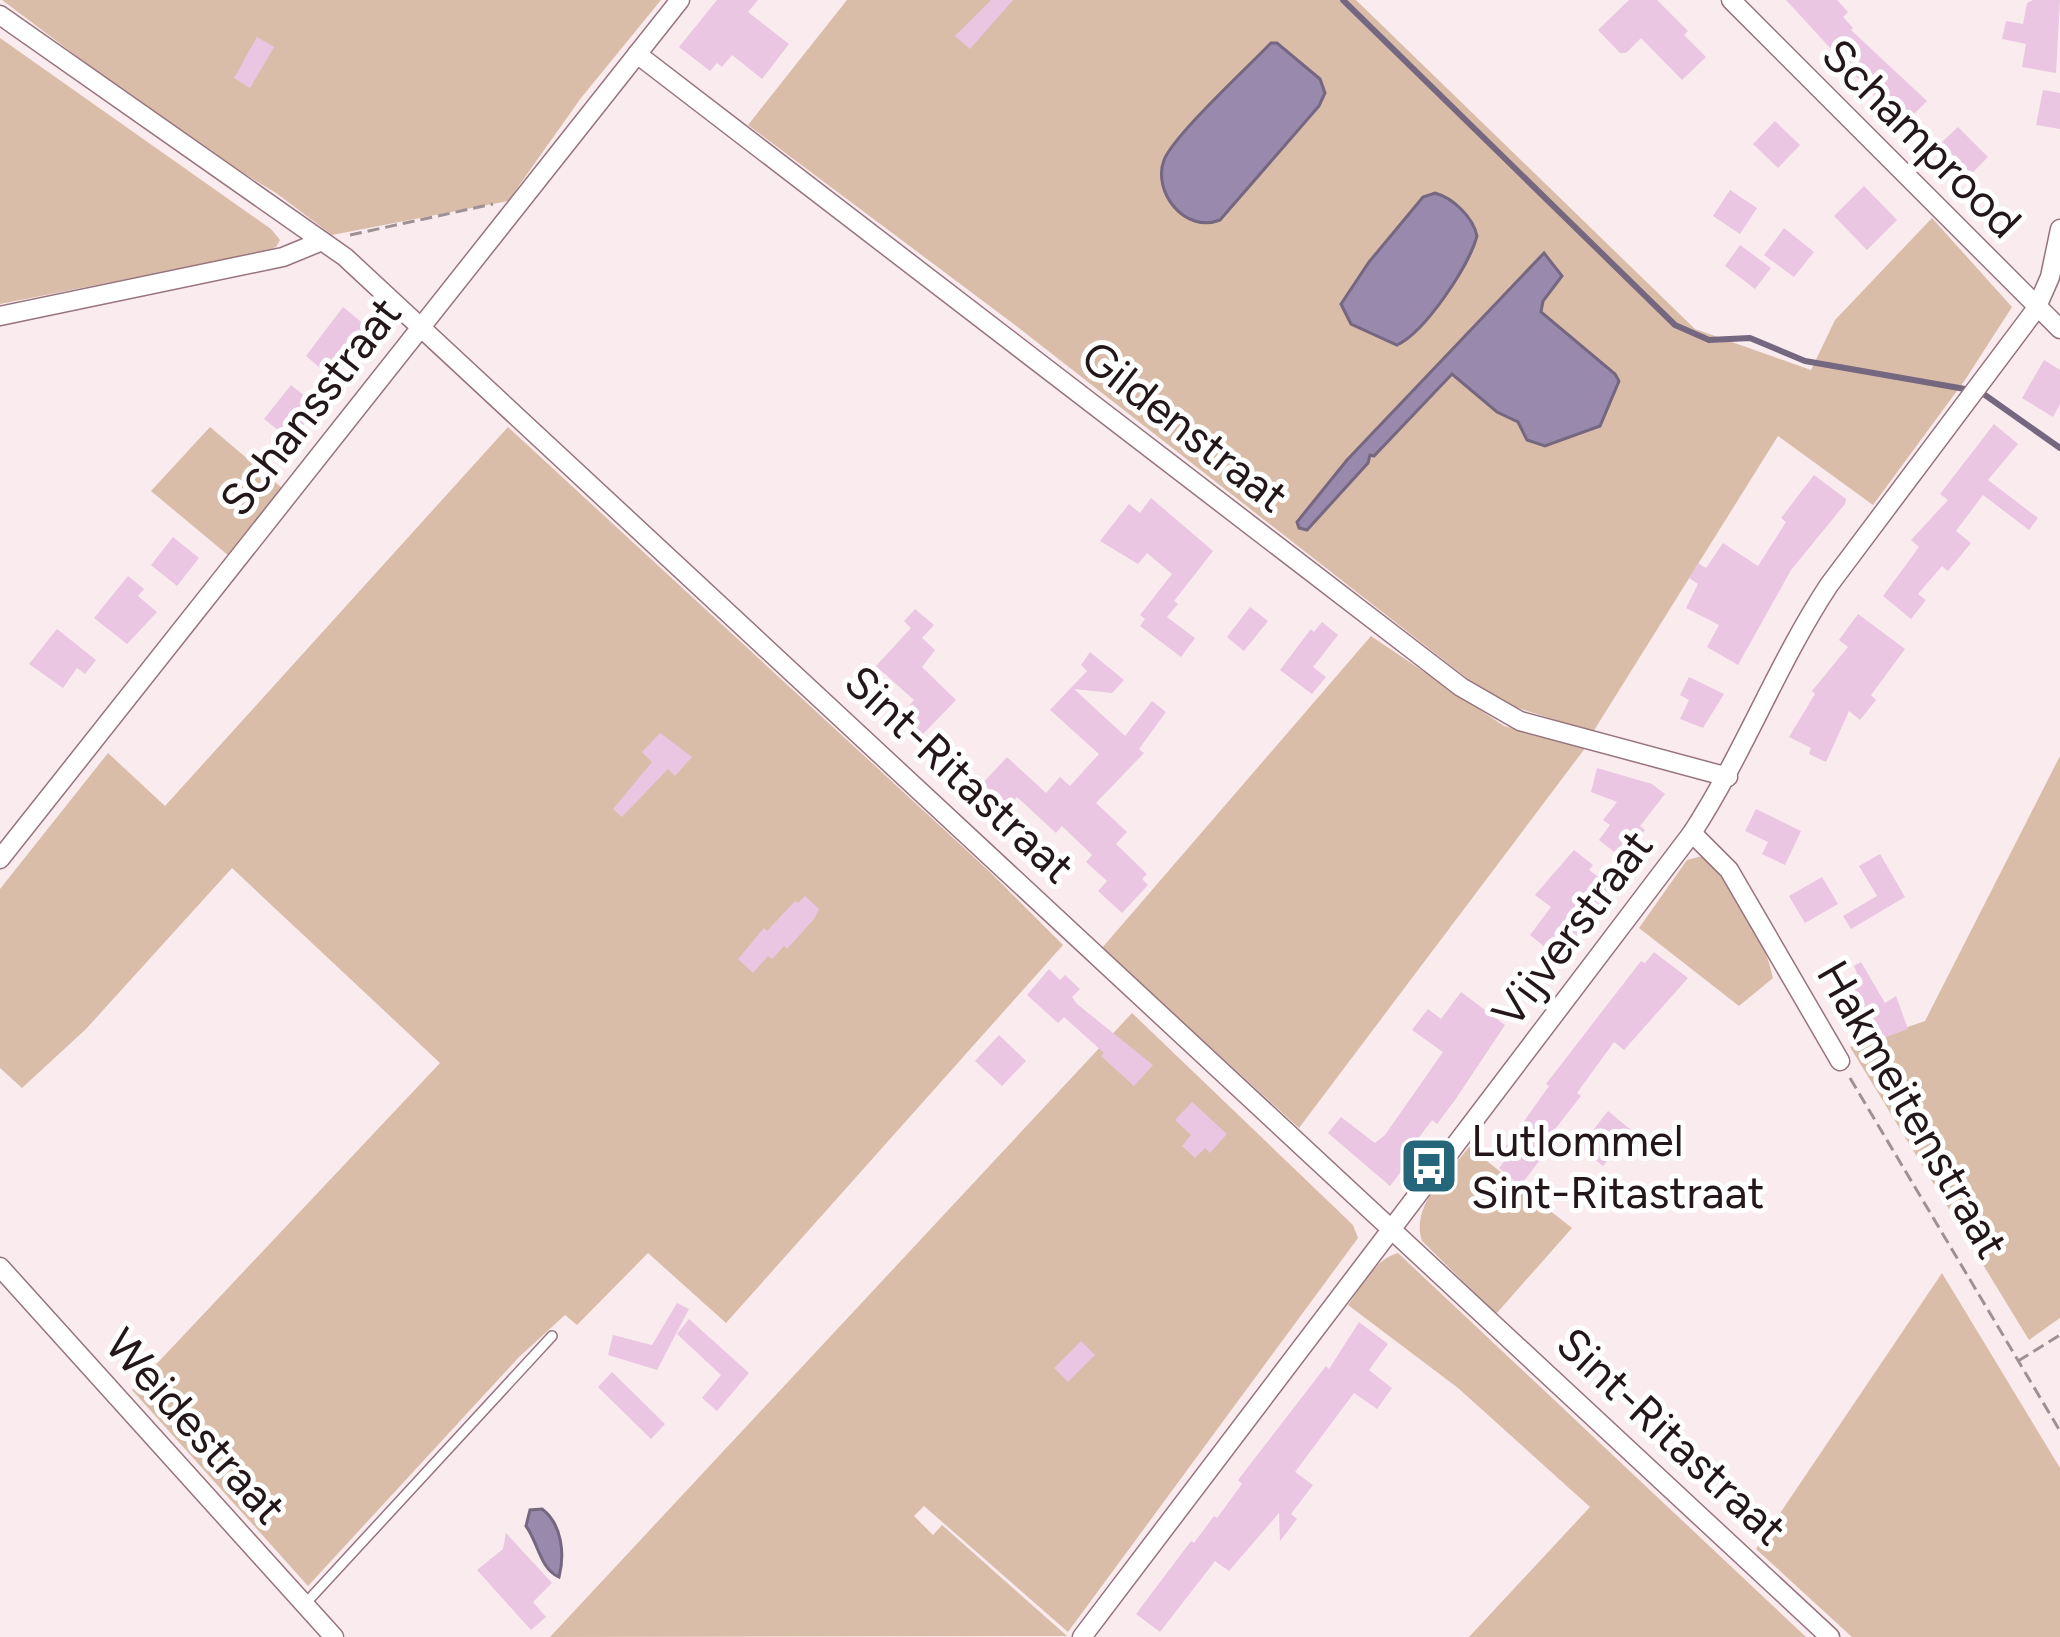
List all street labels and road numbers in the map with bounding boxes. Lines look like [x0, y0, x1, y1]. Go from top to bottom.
street label: Schamprood [1811, 27, 2033, 249]
street label: Schansstraat [208, 286, 412, 526]
street label: Gildenstraat [1071, 329, 1299, 523]
street label: Sint-Ritastraat [834, 654, 1086, 894]
street label: Vijverstraat [1480, 819, 1664, 1037]
street label: Hakmeitenstraat [1806, 951, 2020, 1267]
street label: Sint-Ritastraat [1546, 1316, 1798, 1556]
street label: Weidestraat [94, 1317, 298, 1535]

